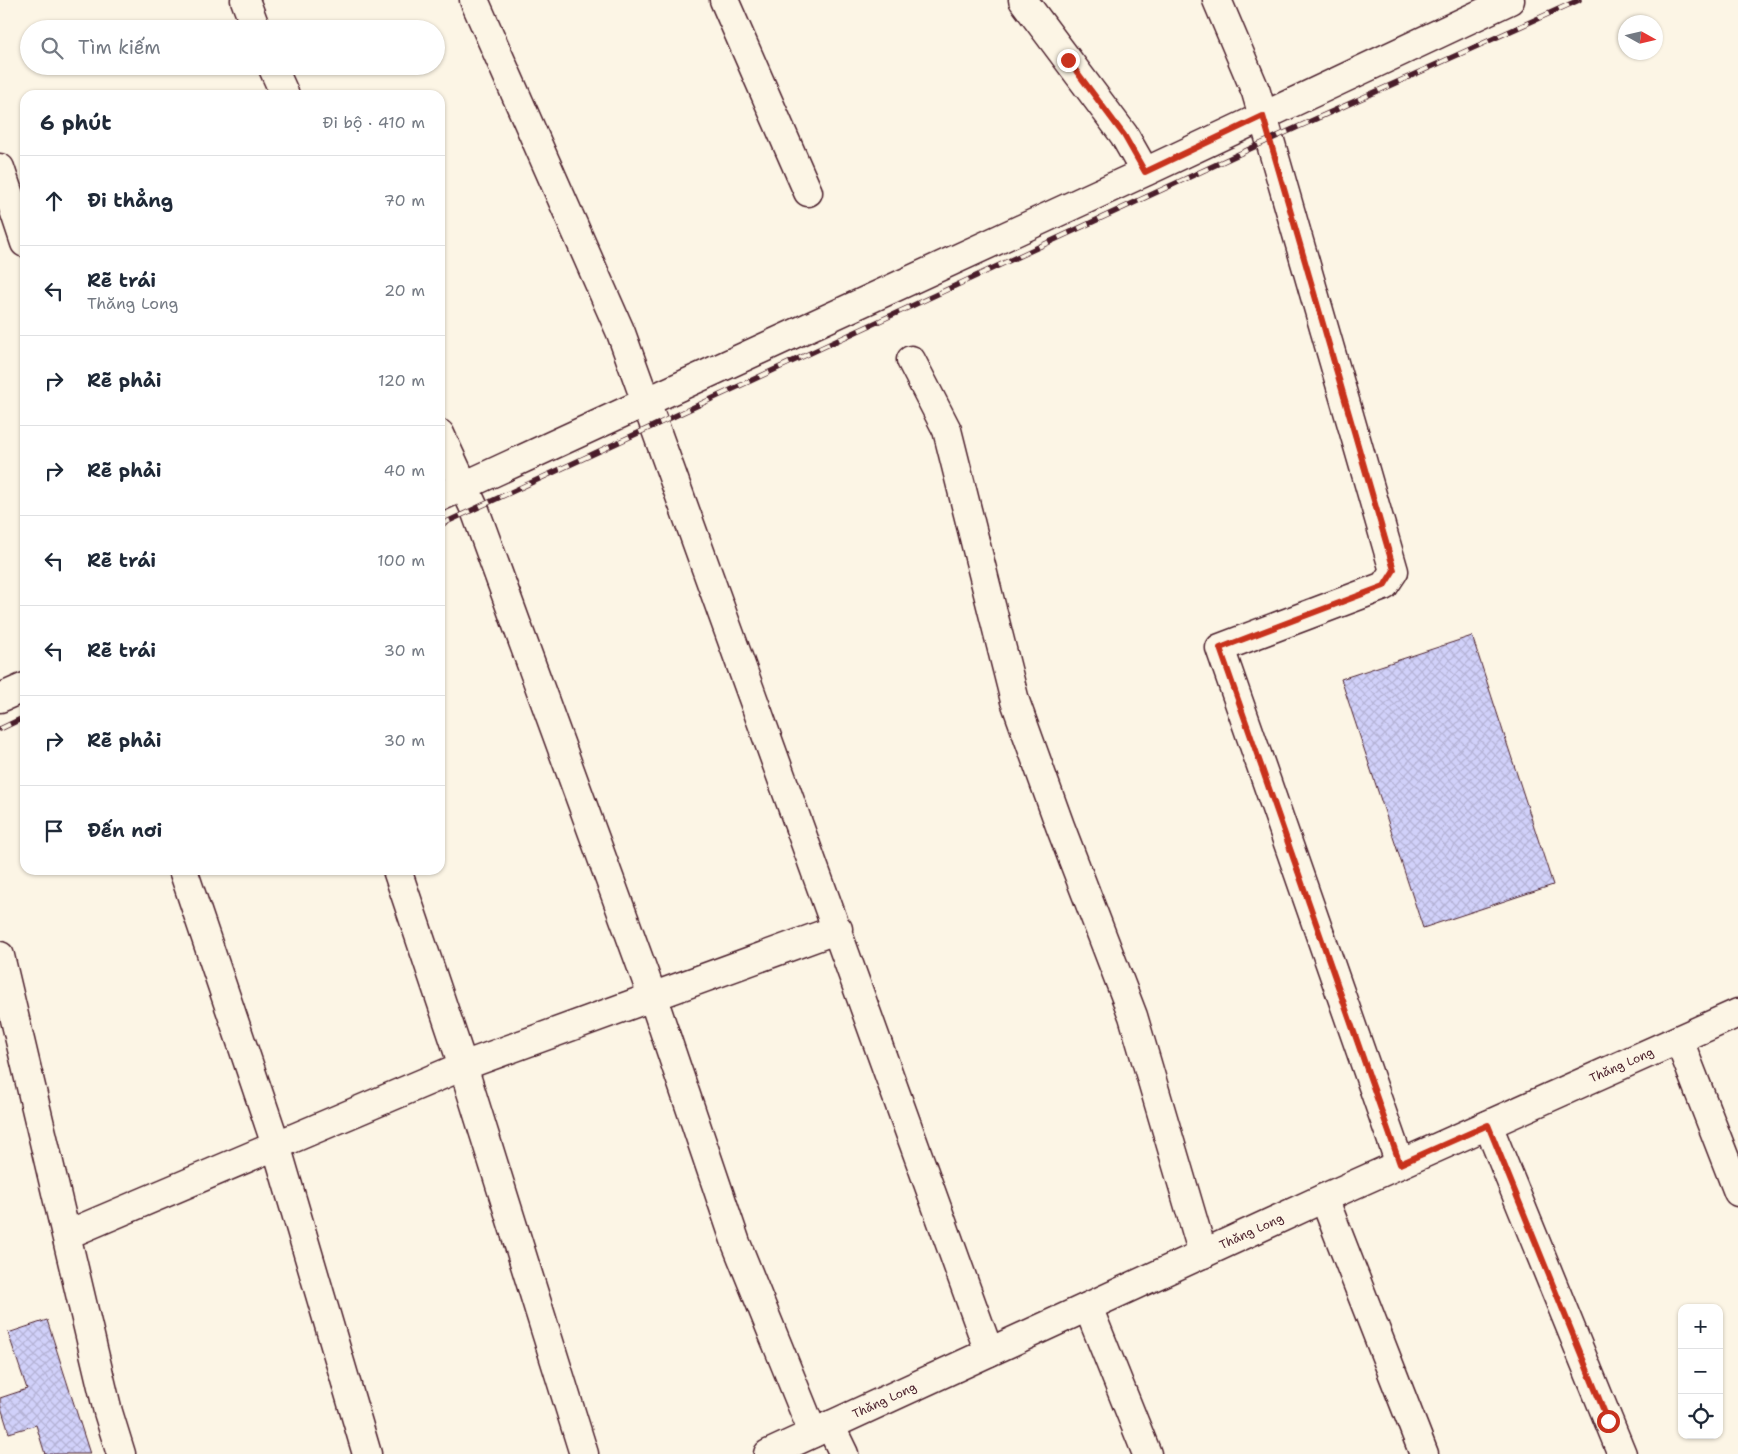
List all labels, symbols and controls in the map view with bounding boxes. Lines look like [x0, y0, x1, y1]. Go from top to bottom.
north arrow [1618, 15, 1663, 60]
search box [20, 20, 445, 75]
icon: search [38, 34, 66, 62]
text: Tìm kiếm [78, 35, 161, 60]
route end [1057, 49, 1080, 72]
text: 6 phút [40, 109, 112, 137]
text: Đi bộ · 410 m [323, 112, 425, 133]
icon: ahead [40, 187, 68, 215]
text: Đi thẳng [87, 188, 173, 213]
text: 70 m [384, 190, 425, 211]
text: Rẽ trái [87, 268, 156, 293]
icon: left [40, 277, 68, 305]
text: 20 m [384, 280, 425, 301]
text: Thăng Long [87, 293, 178, 314]
icon: right [40, 367, 68, 395]
text: Rẽ phải [87, 368, 162, 393]
text: 120 m [378, 370, 425, 391]
icon: right [40, 457, 68, 485]
text: Rẽ phải [87, 458, 162, 483]
text: 40 m [383, 460, 425, 481]
icon: left [40, 547, 68, 575]
text: Rẽ trái [87, 548, 156, 573]
text: 100 m [377, 550, 425, 571]
icon: left [40, 637, 68, 665]
text: Rẽ trái [87, 638, 156, 663]
text: 30 m [384, 640, 425, 661]
icon: right [40, 727, 68, 755]
text: Rẽ phải [87, 728, 162, 753]
text: 30 m [384, 730, 425, 751]
icon: arrive [40, 817, 68, 845]
text: Đến nơi [87, 818, 162, 843]
street label: Thăng Long [1587, 1044, 1656, 1086]
street label: Thăng Long [1217, 1210, 1286, 1253]
map controls [1678, 1304, 1723, 1439]
button: + [1678, 1304, 1723, 1349]
button: − [1678, 1349, 1723, 1394]
street label: Thăng Long [850, 1379, 919, 1422]
button: locate [1678, 1394, 1723, 1439]
route start [1597, 1410, 1620, 1433]

